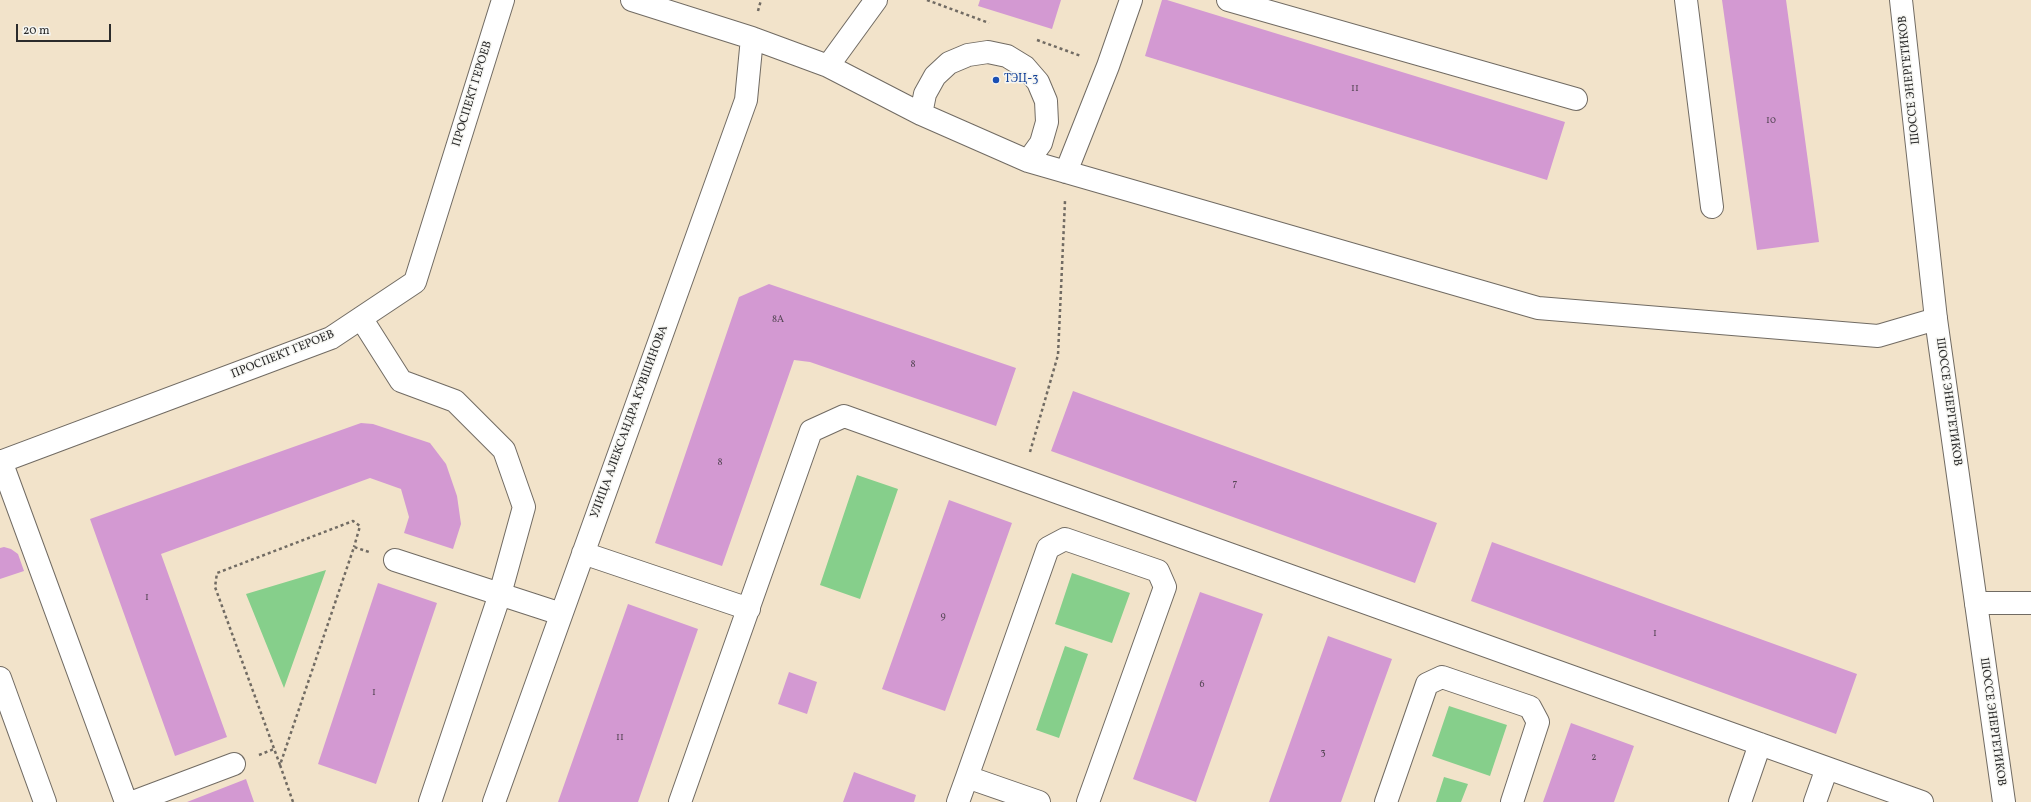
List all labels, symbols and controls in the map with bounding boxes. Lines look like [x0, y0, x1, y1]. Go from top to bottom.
street label: ШОССЕ ЭНЕРГЕТИКОВ [1896, 15, 1924, 145]
scale bar [18, 16, 113, 42]
text: 20 m [23, 23, 50, 39]
street label: ПРОСПЕКТ ГЕРОЕВ [450, 39, 496, 149]
place label: ТЭЦ-3 [1004, 73, 1038, 87]
marker: ТЭЦ-3 [991, 75, 1001, 85]
house number: 11 [1351, 83, 1359, 95]
house number: 10 [1766, 115, 1776, 127]
house number: 8А [772, 314, 784, 326]
street label: УЛИЦА АЛЕКСАНДРА КУВШИНОВА [588, 324, 672, 520]
street label: ПРОСПЕКТ ГЕРОЕВ [229, 328, 337, 382]
street label: ШОССЕ ЭНЕРГЕТИКОВ [1932, 337, 1964, 467]
house number: 8 [910, 359, 916, 371]
house number: 8 [717, 457, 723, 469]
house number: 7 [1233, 478, 1237, 490]
house number: 1 [145, 592, 149, 604]
house number: 9 [940, 611, 946, 623]
house number: 1 [1653, 628, 1657, 640]
street label: ШОССЕ ЭНЕРГЕТИКОВ [1976, 657, 2008, 787]
house number: 6 [1199, 679, 1205, 691]
house number: 1 [372, 687, 376, 699]
house number: 11 [616, 732, 624, 744]
house number: 3 [1320, 747, 1326, 759]
house number: 2 [1591, 752, 1597, 764]

